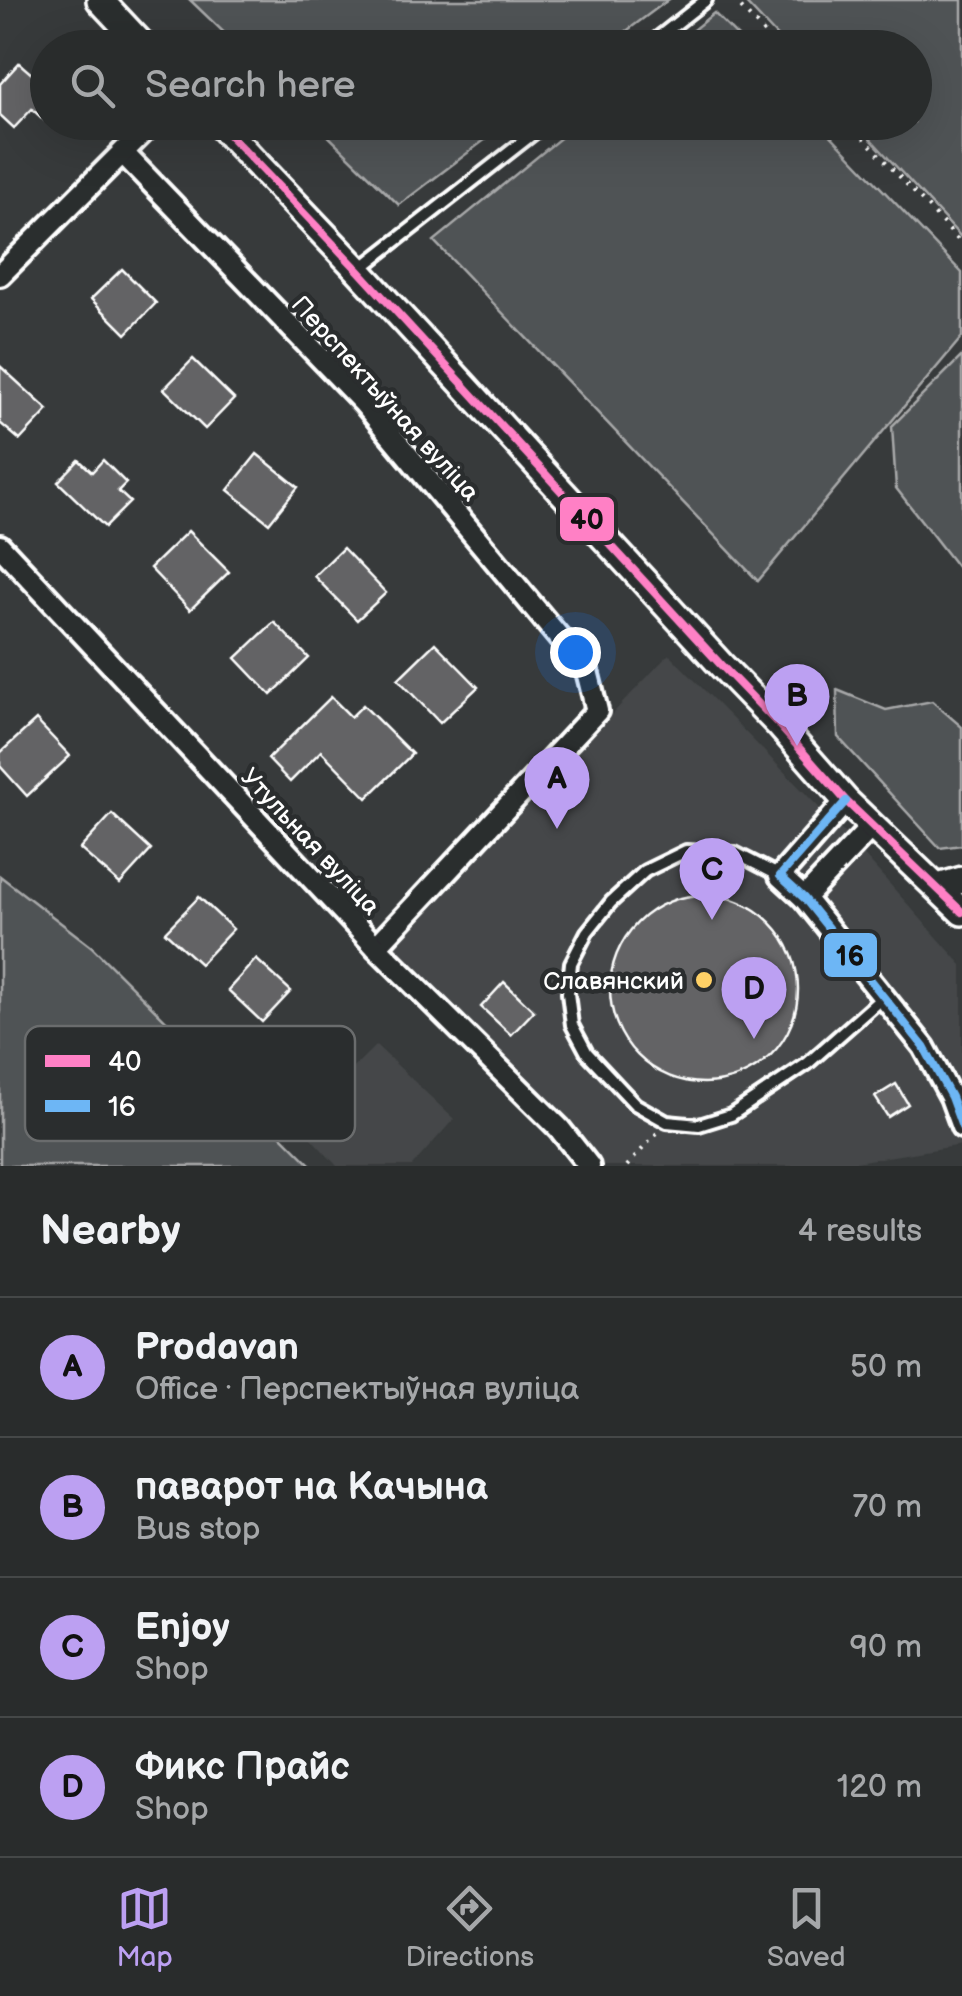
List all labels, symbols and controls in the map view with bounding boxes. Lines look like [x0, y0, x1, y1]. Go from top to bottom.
search box [30, 30, 932, 140]
icon: search [65, 58, 120, 113]
text: Search here [145, 63, 356, 108]
street label: Перспектыўная вуліца [284, 290, 486, 508]
line badge: 40 [558, 495, 616, 543]
text: 40 [570, 504, 604, 537]
your location [550, 627, 601, 678]
pin: B [764, 664, 830, 746]
pin: A [524, 746, 590, 829]
street label: Утульная вуліца [234, 762, 386, 922]
pin: C [680, 838, 744, 920]
line badge: 16 [822, 931, 879, 979]
text: 16 [836, 940, 864, 973]
pin: D [722, 956, 786, 1039]
place label: Славянский [543, 966, 684, 997]
marker: Славянский [693, 969, 715, 991]
legend [25, 1026, 355, 1141]
text: 40 [108, 1046, 142, 1079]
text: 16 [108, 1091, 136, 1124]
text: Nearby [40, 1206, 180, 1257]
text: 4 results [798, 1212, 922, 1251]
text: Prodavan [135, 1325, 299, 1370]
text: A [63, 1348, 82, 1387]
text: 50 m [850, 1348, 922, 1387]
text: Office · Перспектыўная вуліца [135, 1370, 579, 1409]
text: паварот на Качына [135, 1465, 488, 1510]
text: B [61, 1488, 84, 1527]
text: 70 m [852, 1488, 922, 1527]
text: Bus stop [135, 1510, 261, 1549]
text: Enjoy [135, 1605, 230, 1650]
text: C [61, 1628, 84, 1667]
text: 90 m [850, 1628, 922, 1667]
text: Shop [135, 1650, 209, 1689]
text: Фикс Прайс [135, 1745, 350, 1790]
text: D [61, 1768, 84, 1807]
text: 120 m [837, 1768, 922, 1807]
text: Shop [135, 1790, 209, 1829]
tab: Map [116, 1881, 173, 1974]
tab: Directions [405, 1881, 534, 1974]
tab: Saved [767, 1881, 846, 1974]

